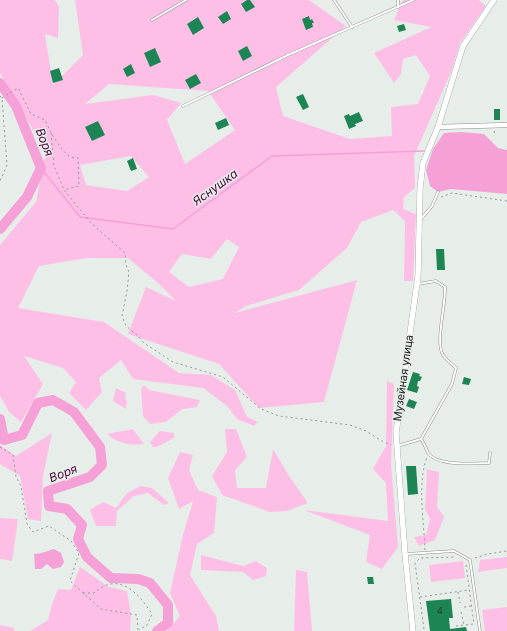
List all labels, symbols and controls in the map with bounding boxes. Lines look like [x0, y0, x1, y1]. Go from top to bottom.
water label: Воря [33, 126, 58, 159]
water label: Яснушка [189, 166, 241, 209]
street label: Музейная улица [390, 334, 416, 422]
water label: Воря [47, 461, 80, 485]
house number: 4 [437, 605, 443, 616]

